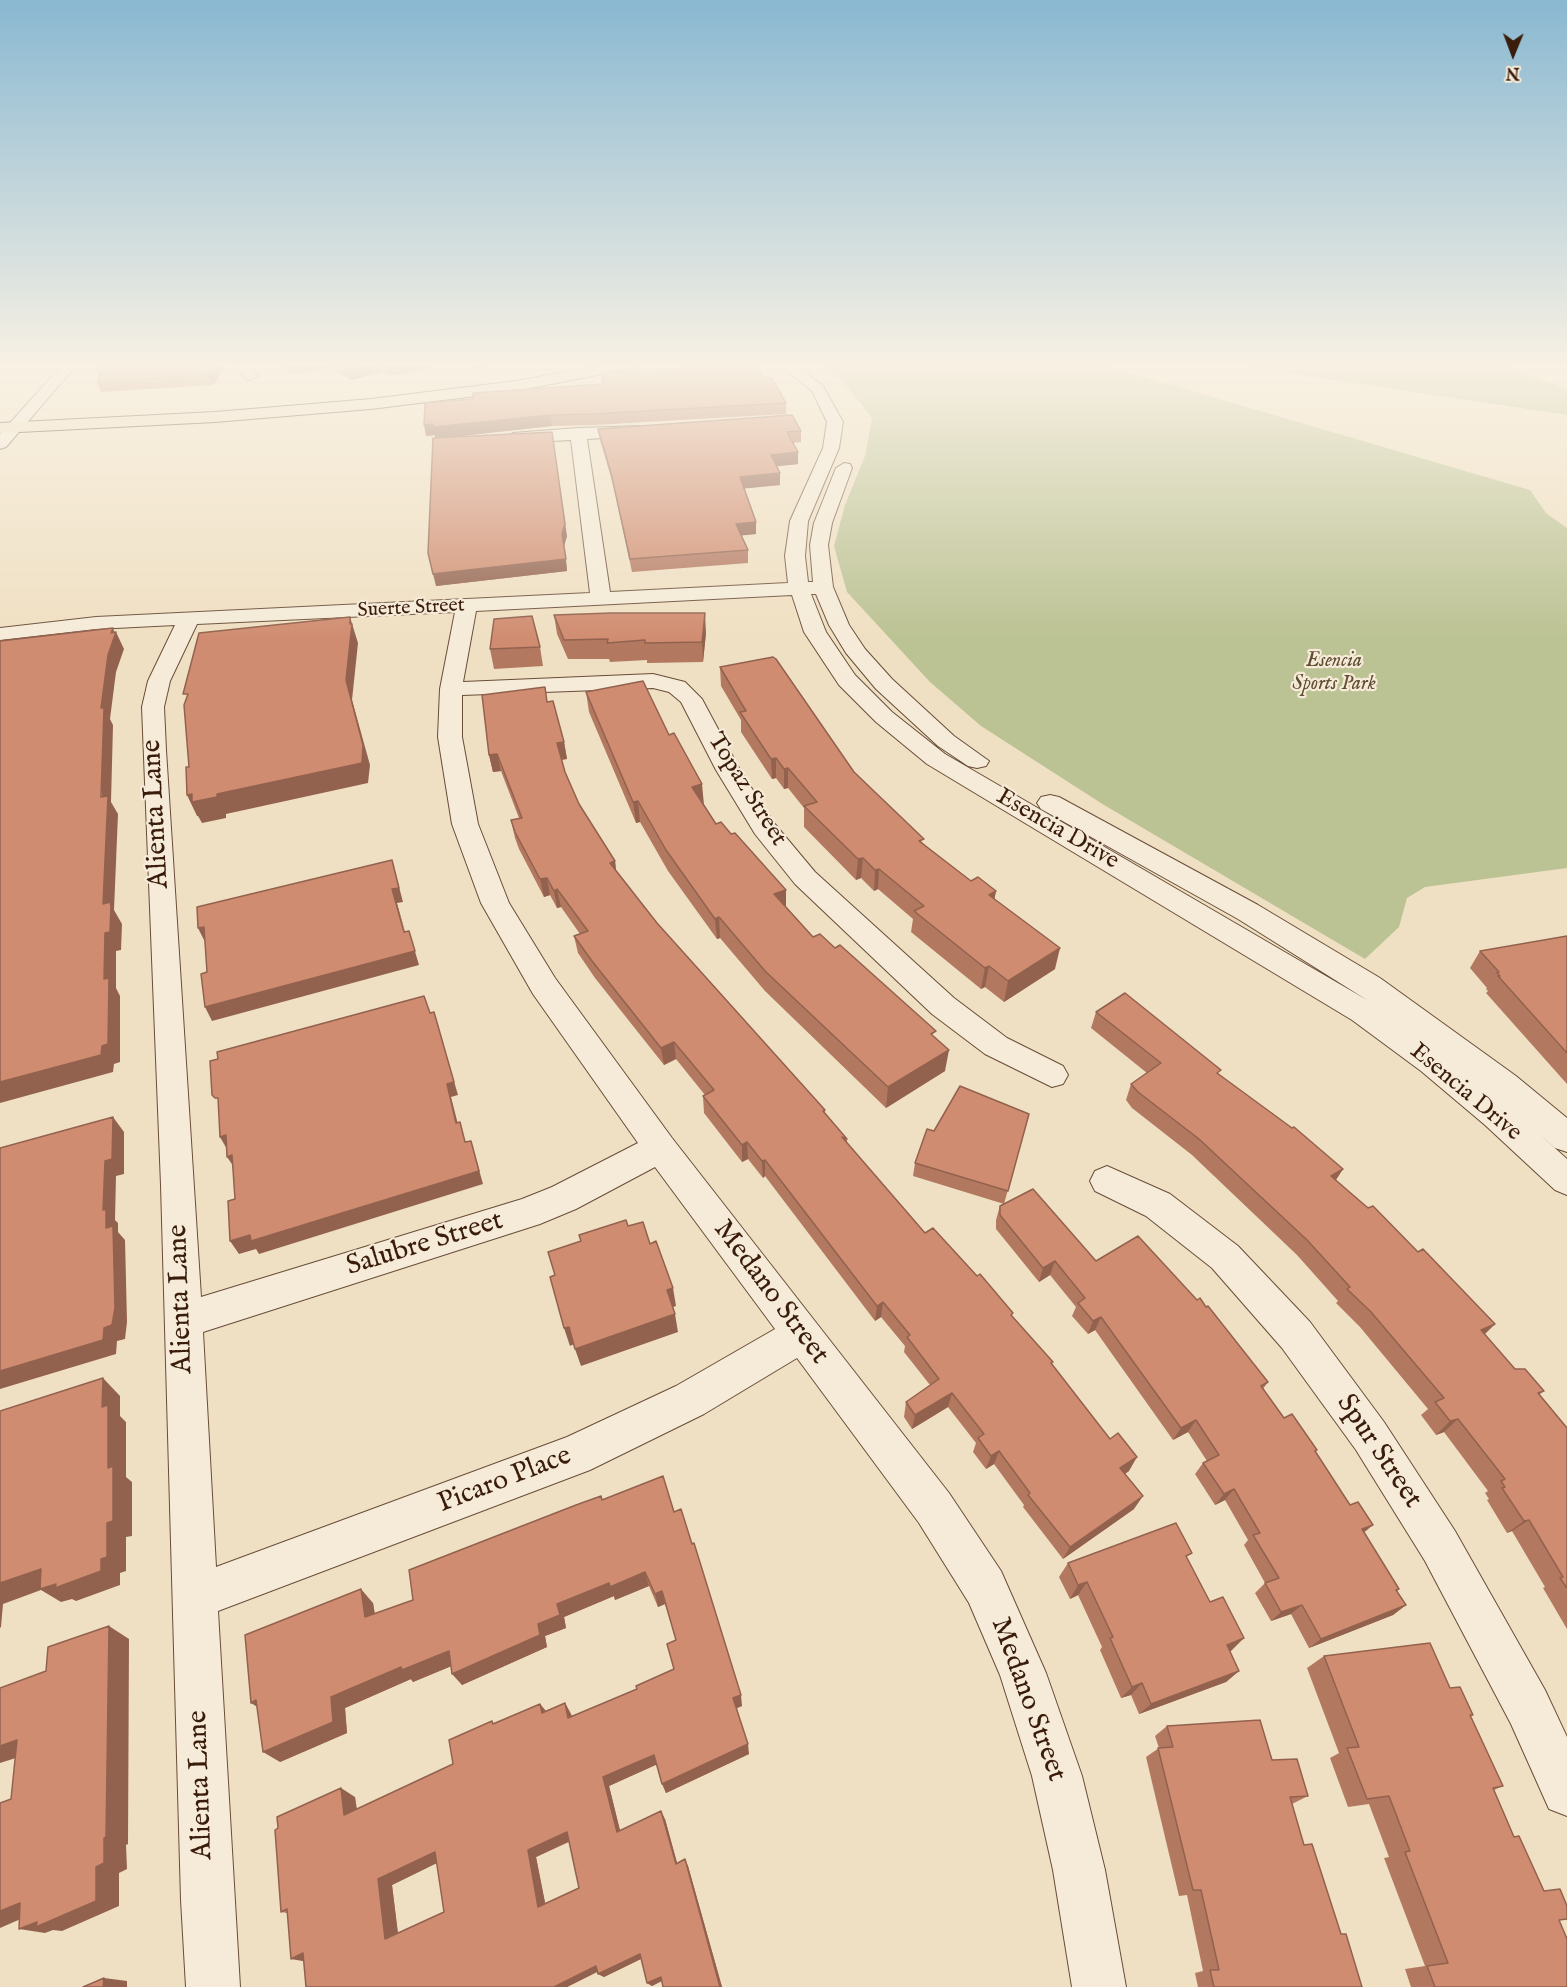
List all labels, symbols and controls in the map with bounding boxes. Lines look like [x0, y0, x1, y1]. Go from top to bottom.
north arrow [1483, 24, 1543, 84]
text: N [1506, 62, 1520, 82]
street label: Suerte Street [357, 594, 465, 624]
park label: Esencia Sports Park [1292, 650, 1376, 697]
street label: Topaz Street [700, 728, 792, 852]
street label: Alienta Lane [136, 739, 178, 889]
street label: Esencia Drive [990, 783, 1124, 877]
street label: Esencia Drive [1403, 1038, 1527, 1148]
street label: Salubre Street [343, 1205, 507, 1285]
street label: Medano Street [705, 1214, 835, 1372]
street label: Alienta Lane [163, 1224, 201, 1374]
street label: Spur Street [1328, 1389, 1428, 1515]
street label: Picaro Place [434, 1440, 576, 1522]
street label: Medano Street [982, 1614, 1072, 1786]
street label: Alienta Lane [183, 1710, 221, 1860]

